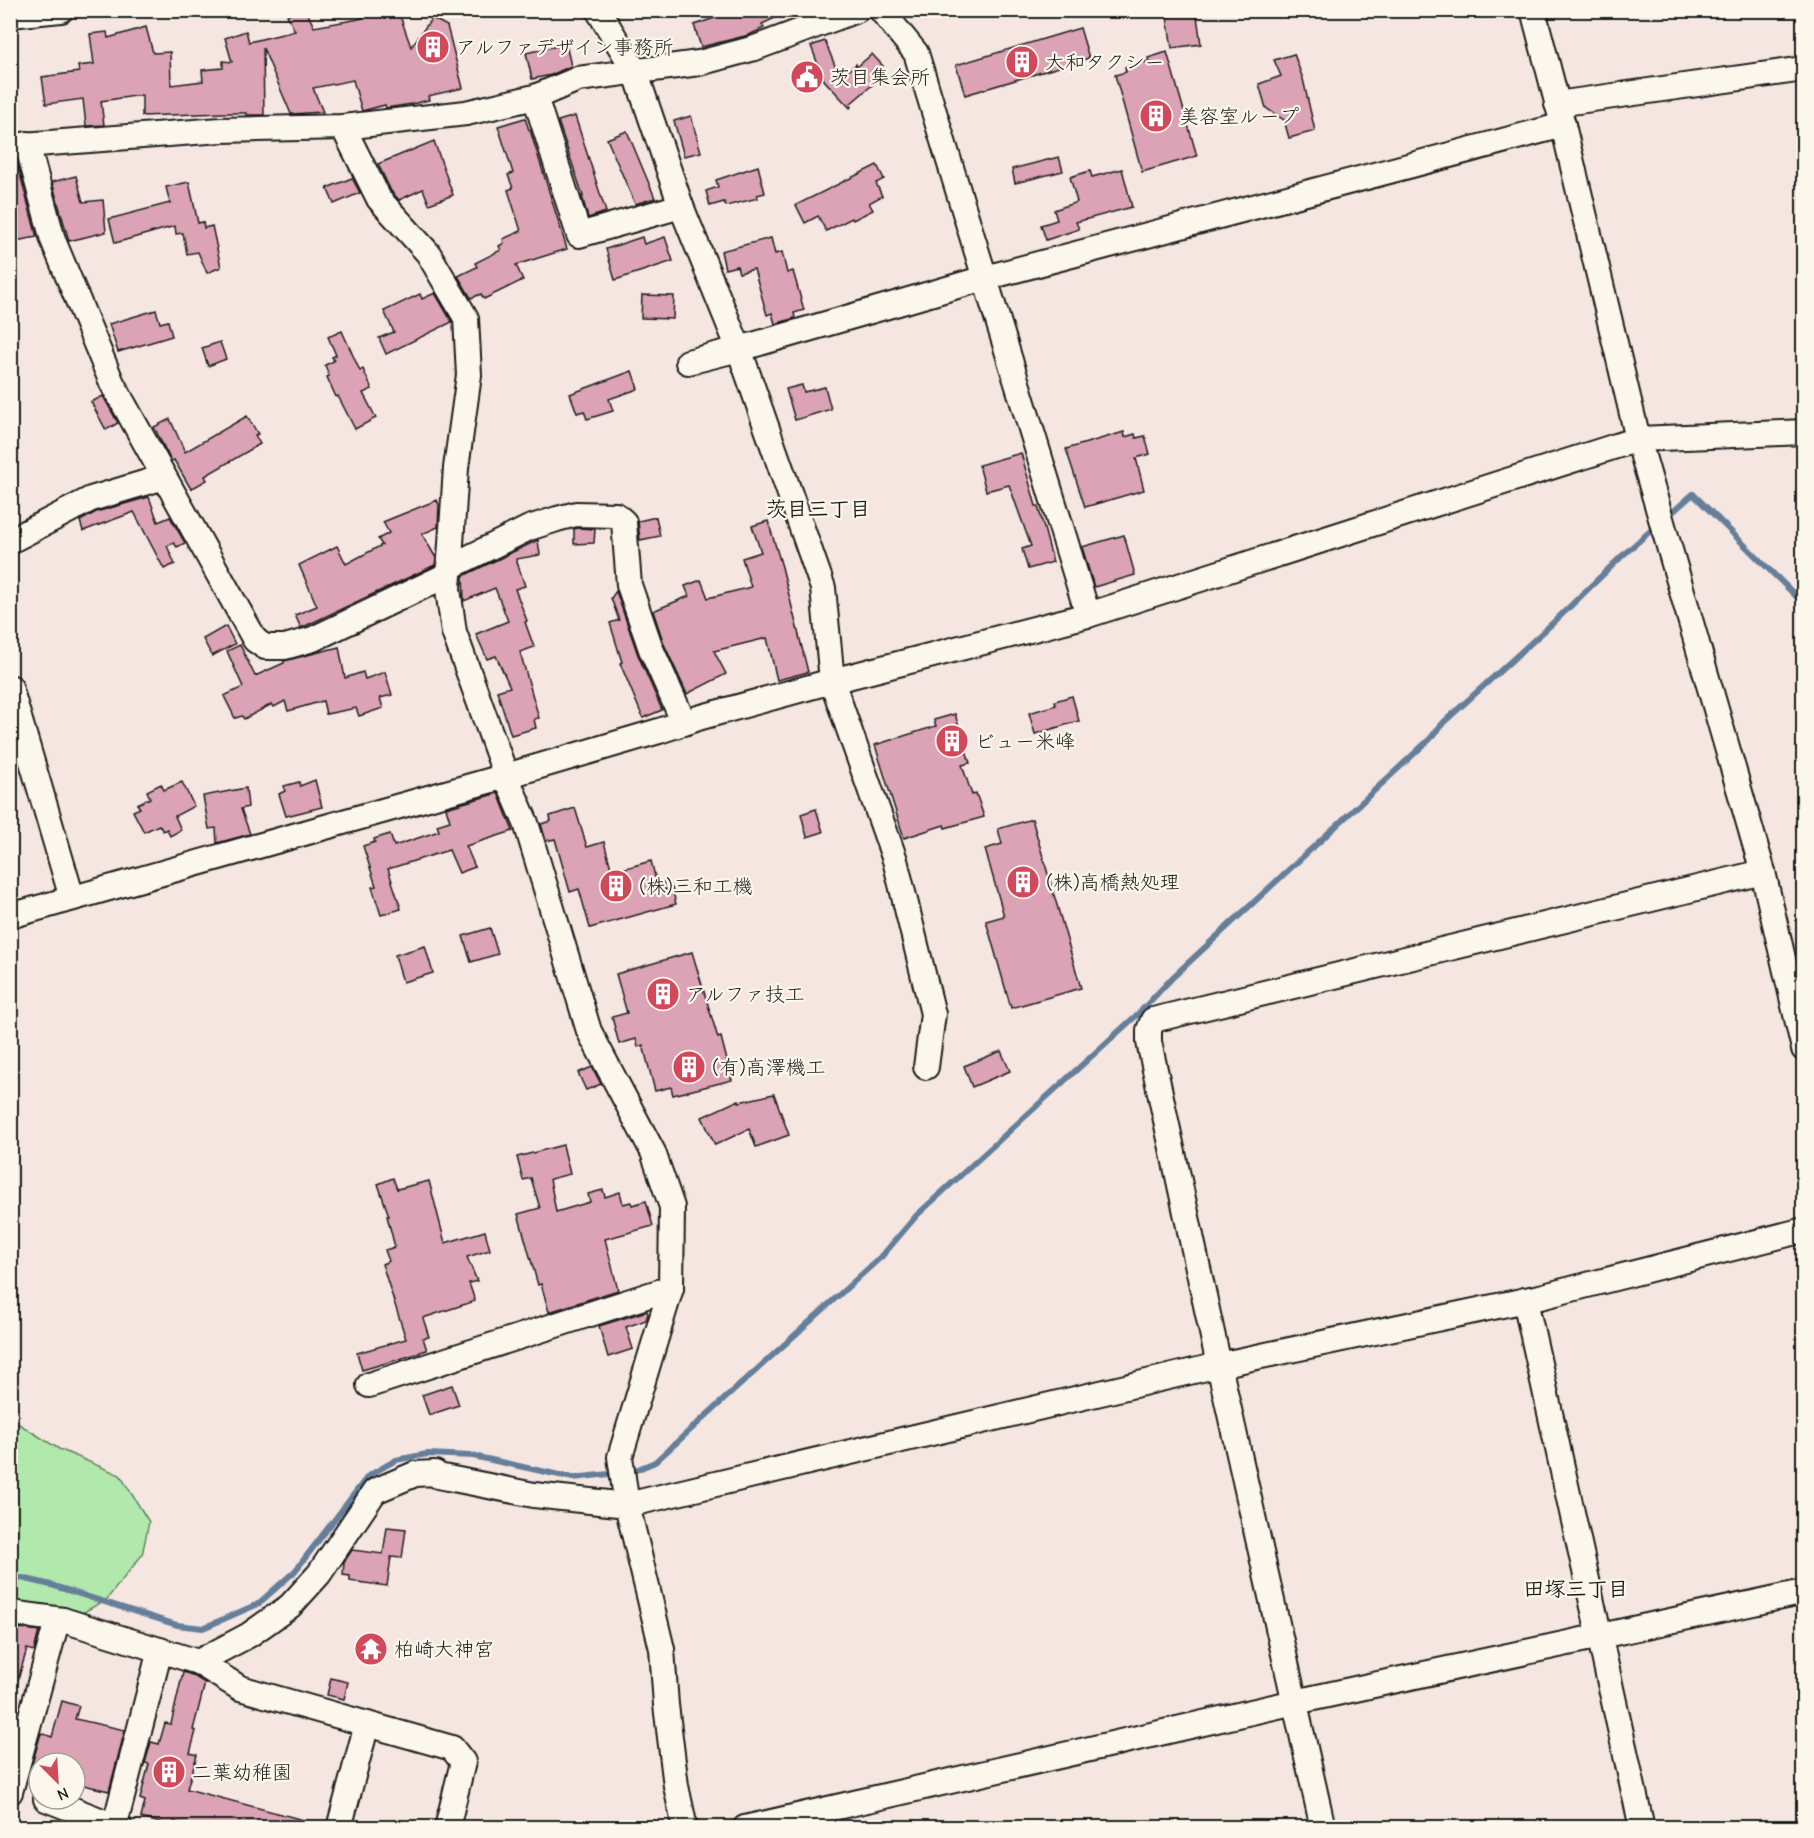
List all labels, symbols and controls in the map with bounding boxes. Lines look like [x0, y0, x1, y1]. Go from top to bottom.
building icon: アルファデザイン事務所 [415, 29, 451, 65]
place label: アルファデザイン事務所 [456, 36, 674, 59]
building icon: 大和タクシー [1004, 44, 1040, 80]
place label: 大和タクシー [1045, 51, 1165, 74]
public building icon: 茨目集会所 [789, 59, 825, 95]
place label: 茨目集会所 [830, 66, 930, 89]
building icon: 美容室ループ [1138, 98, 1174, 134]
place label: 美容室ループ [1179, 105, 1299, 128]
district label: 茨目三丁目 [766, 497, 871, 521]
building icon: ビュー米峰 [934, 723, 970, 759]
place label: ビュー米峰 [975, 730, 1075, 753]
building icon: (株)高橋熱処理 [1005, 864, 1041, 900]
building icon: (株)三和工機 [598, 868, 634, 904]
place label: (株)高橋熱処理 [1046, 871, 1180, 894]
place label: (株)三和工機 [639, 875, 753, 898]
building icon: アルファ技工 [645, 976, 681, 1012]
place label: アルファ技工 [686, 983, 805, 1006]
building icon: (有)高澤機工 [671, 1049, 707, 1085]
place label: (有)高澤機工 [712, 1056, 826, 1079]
district label: 田塚三丁目 [1524, 1577, 1629, 1601]
temple icon: 柏崎大神宮 [353, 1631, 389, 1667]
place label: 柏崎大神宮 [394, 1638, 494, 1661]
north arrow [27, 1751, 87, 1811]
building icon: 二葉幼稚園 [151, 1754, 187, 1790]
place label: 二葉幼稚園 [192, 1761, 292, 1784]
text: N [54, 1783, 71, 1804]

